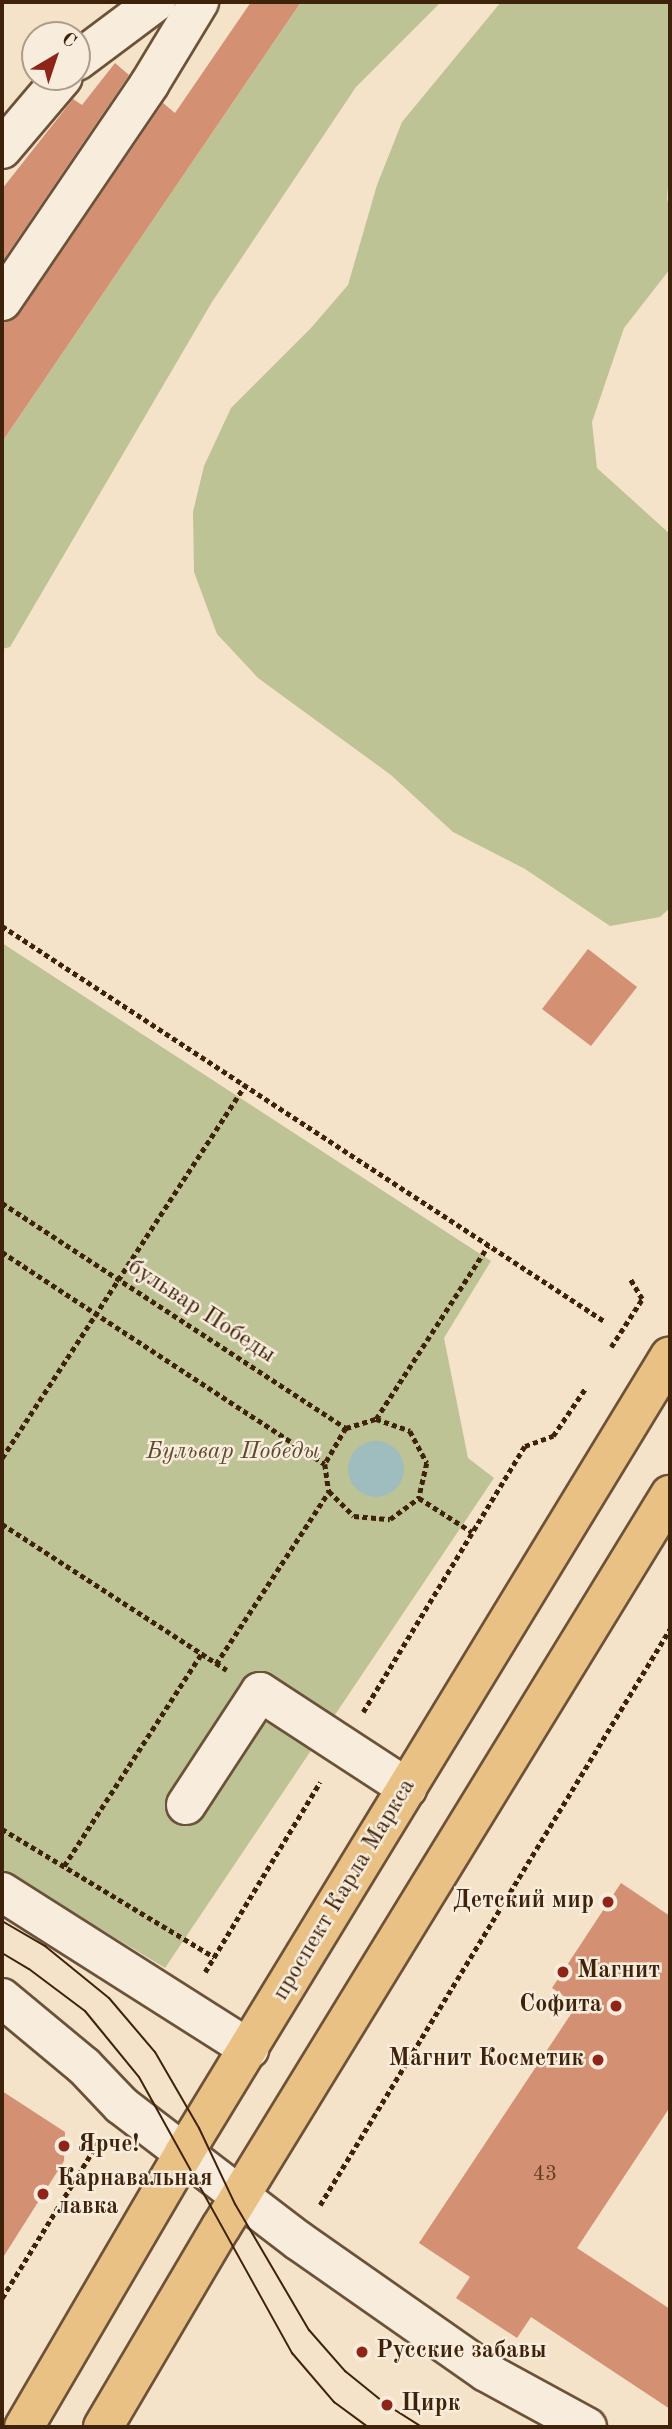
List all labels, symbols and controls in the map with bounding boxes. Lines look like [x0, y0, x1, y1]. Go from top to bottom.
north arrow [21, 21, 91, 91]
text: С [57, 30, 79, 52]
street label: бульвар Победы [122, 1254, 280, 1370]
park label: Бульвар Победы [146, 1439, 320, 1467]
street label: проспект Карла Маркса [267, 1774, 423, 2006]
place label: Детский мир [453, 1888, 594, 1916]
marker: Детский мир [600, 1894, 616, 1910]
place label: Магнит [577, 1958, 660, 1986]
marker: Магнит [555, 1964, 571, 1980]
place label: Софита [519, 1992, 602, 2020]
marker: Софита [608, 1998, 624, 2014]
place label: Магнит Косметик [389, 2046, 584, 2074]
marker: Магнит Косметик [590, 2052, 606, 2068]
place label: Ярче! [78, 2132, 139, 2160]
marker: Ярче! [56, 2138, 72, 2154]
house number: 43 [533, 2162, 557, 2188]
place label: Карнавальная лавка [57, 2166, 213, 2222]
marker: Карнавальная лавка [35, 2186, 51, 2202]
place label: Русские забавы [376, 2338, 547, 2366]
marker: Русские забавы [354, 2344, 370, 2360]
place label: Цирк [401, 2391, 460, 2419]
marker: Цирк [379, 2397, 395, 2413]

